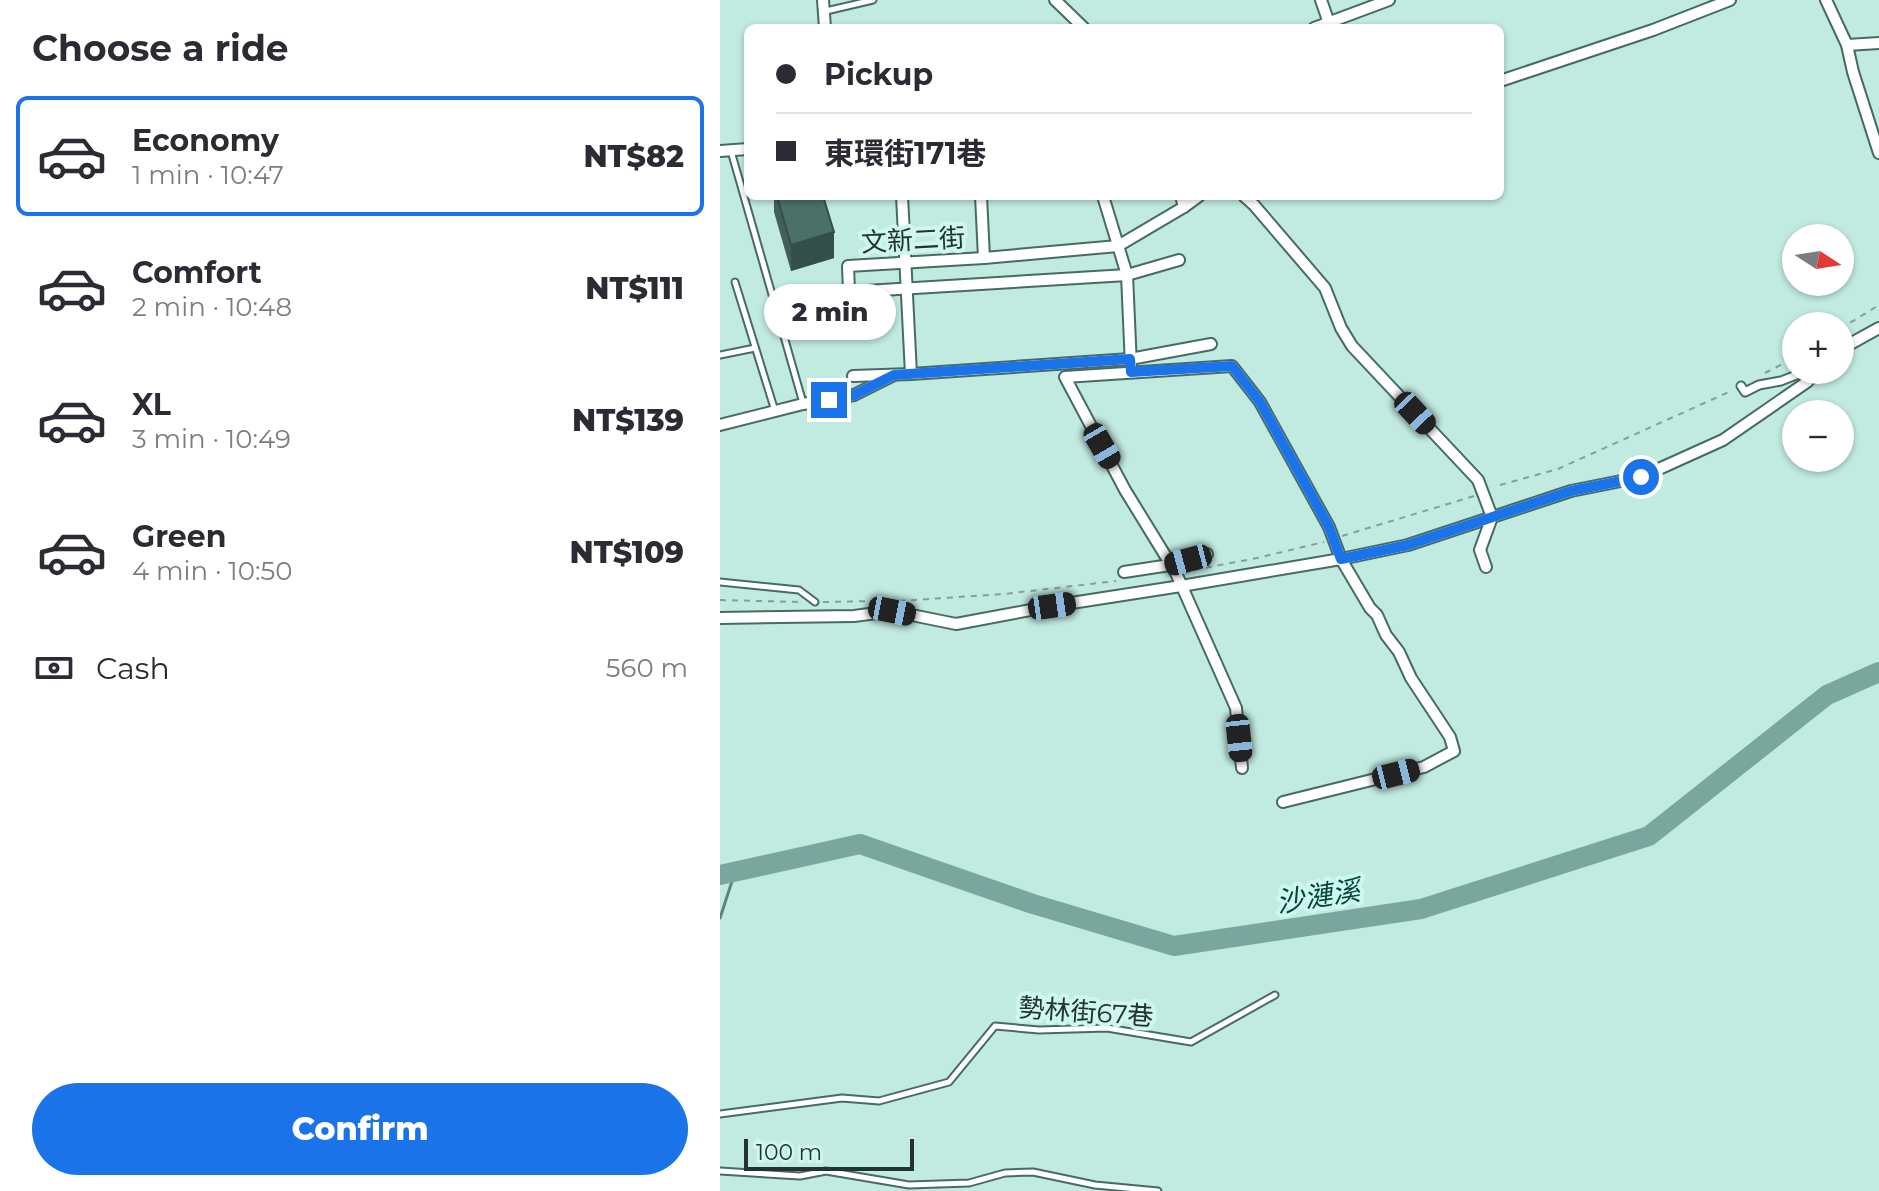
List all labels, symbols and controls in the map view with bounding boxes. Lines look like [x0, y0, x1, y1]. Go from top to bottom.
text: Choose a ride [32, 26, 289, 70]
text: Pickup [824, 56, 933, 93]
icon: car [36, 120, 108, 192]
text: Economy [132, 122, 279, 159]
text: 東環街171巷 [824, 135, 986, 172]
text: NT$82 [583, 138, 684, 175]
text: 1 min · 10:47 [132, 159, 284, 191]
street label: 文新二街 [860, 221, 966, 259]
north arrow [1782, 224, 1854, 296]
map controls [1782, 224, 1854, 472]
icon: car [36, 252, 108, 324]
text: Comfort [132, 254, 262, 291]
text: NT$111 [585, 270, 684, 307]
callout: 2 min [763, 284, 895, 340]
text: 2 min · 10:48 [132, 291, 292, 323]
text: 2 min [792, 296, 868, 328]
button: + [1782, 312, 1854, 384]
route end [811, 382, 847, 418]
icon: car [36, 384, 108, 456]
text: XL [132, 386, 171, 423]
car [1390, 387, 1440, 439]
button: − [1782, 400, 1854, 472]
text: NT$139 [572, 402, 684, 439]
car [1080, 419, 1124, 473]
text: 3 min · 10:49 [132, 423, 291, 455]
route start [1623, 459, 1659, 495]
icon: car [36, 516, 108, 588]
text: Green [132, 518, 226, 555]
text: NT$109 [570, 534, 684, 571]
car [1162, 542, 1214, 578]
text: 4 min · 10:50 [132, 555, 292, 587]
car [1027, 591, 1077, 621]
car [866, 595, 918, 627]
icon: cash [32, 646, 76, 690]
text: Cash [96, 650, 170, 687]
text: 560 m [606, 652, 688, 684]
car [1225, 713, 1253, 763]
car [1370, 757, 1422, 791]
water label: 沙漣溪 [1274, 872, 1366, 919]
street label: 勢林街67巷 [1018, 991, 1154, 1033]
button: Confirm [32, 1083, 688, 1175]
scale bar [744, 1135, 914, 1171]
text: 100 m [756, 1139, 822, 1166]

